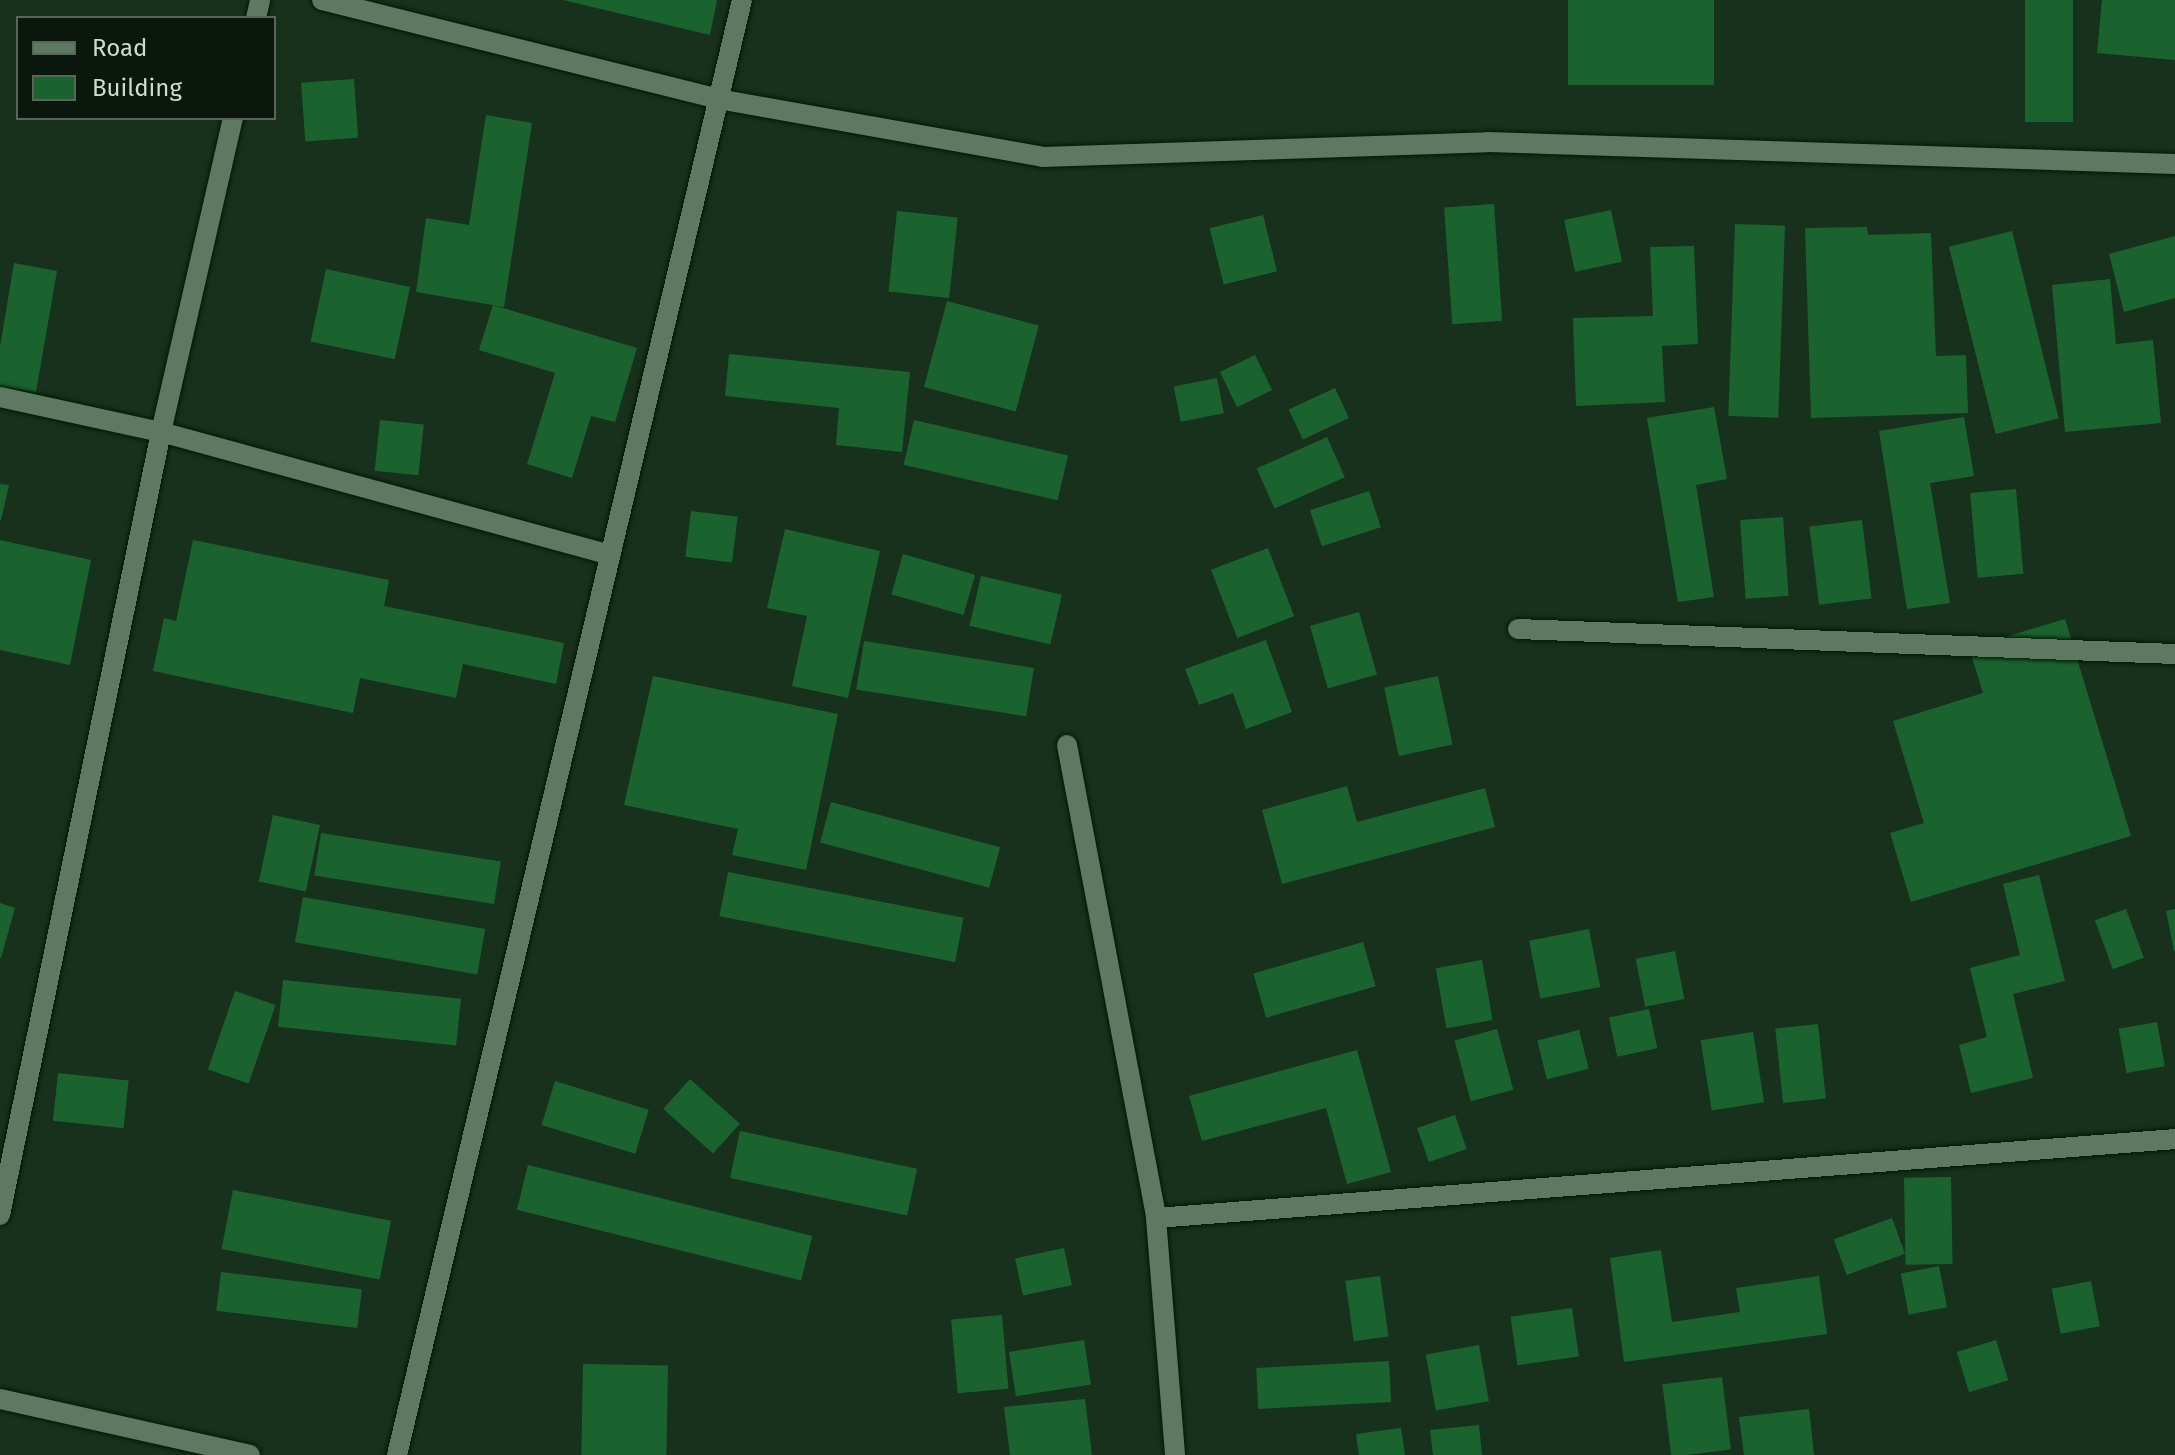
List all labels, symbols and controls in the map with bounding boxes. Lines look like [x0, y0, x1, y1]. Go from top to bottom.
legend [16, 16, 276, 120]
text: Road [92, 34, 147, 62]
text: Building [92, 74, 182, 102]

